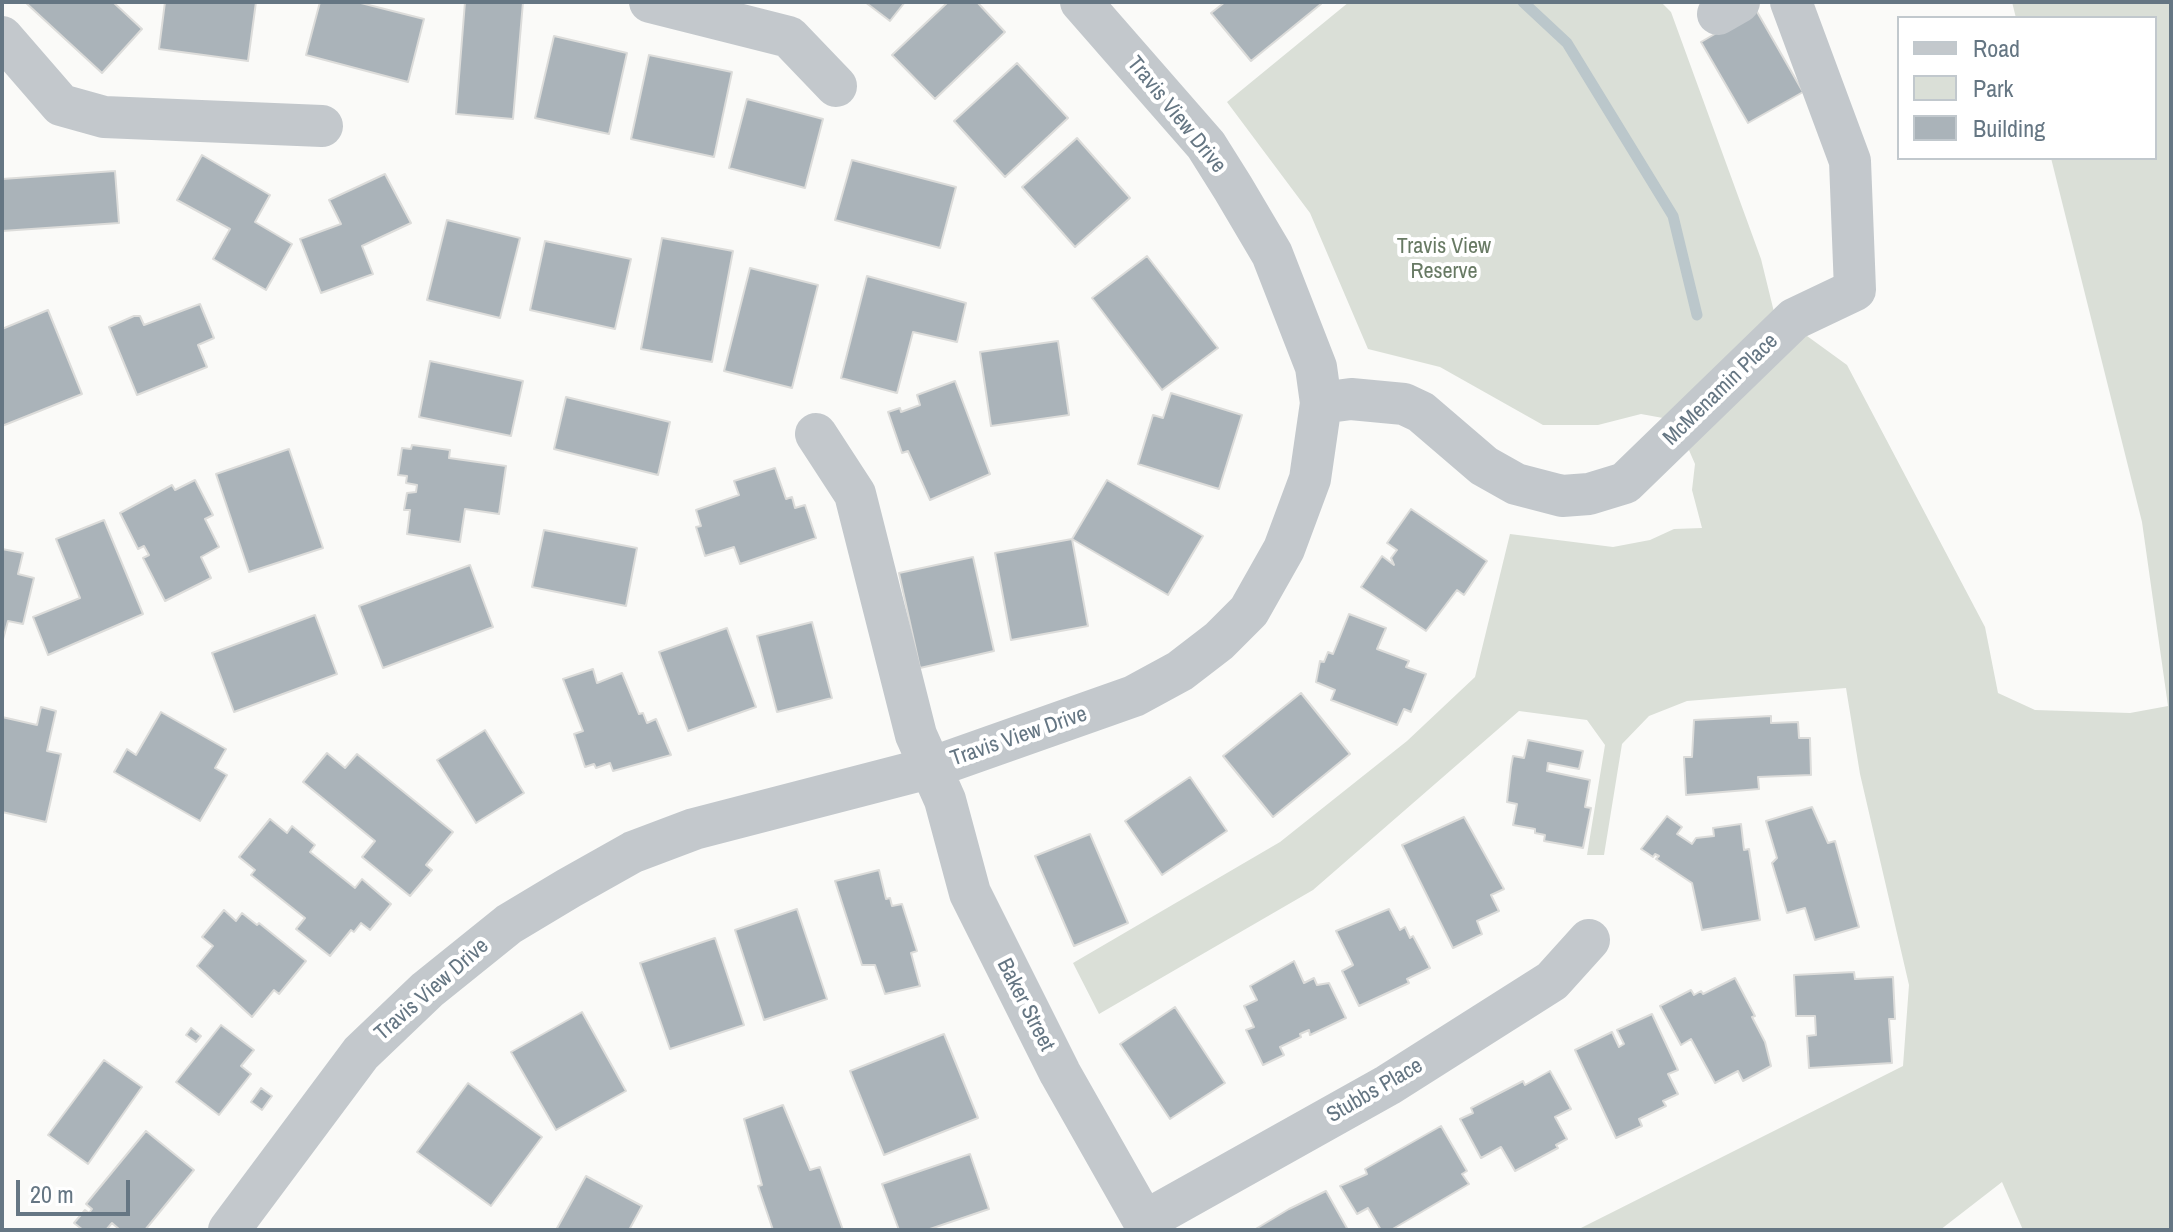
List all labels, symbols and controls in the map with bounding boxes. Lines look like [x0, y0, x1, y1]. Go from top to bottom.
legend [1897, 16, 2157, 160]
text: Road [1973, 32, 2020, 64]
street label: Travis View Drive [1121, 51, 1231, 179]
text: Park [1973, 72, 2013, 104]
text: Building [1973, 112, 2045, 144]
park label: Travis View Reserve [1397, 234, 1491, 286]
street label: McMenamin Place [1658, 329, 1784, 451]
street label: Travis View Drive [947, 701, 1091, 773]
street label: Travis View Drive [370, 933, 494, 1047]
street label: Baker Street [990, 954, 1060, 1056]
street label: Stubbs Place [1322, 1053, 1428, 1129]
scale bar [20, 1164, 134, 1214]
text: 20 m [30, 1178, 74, 1210]

